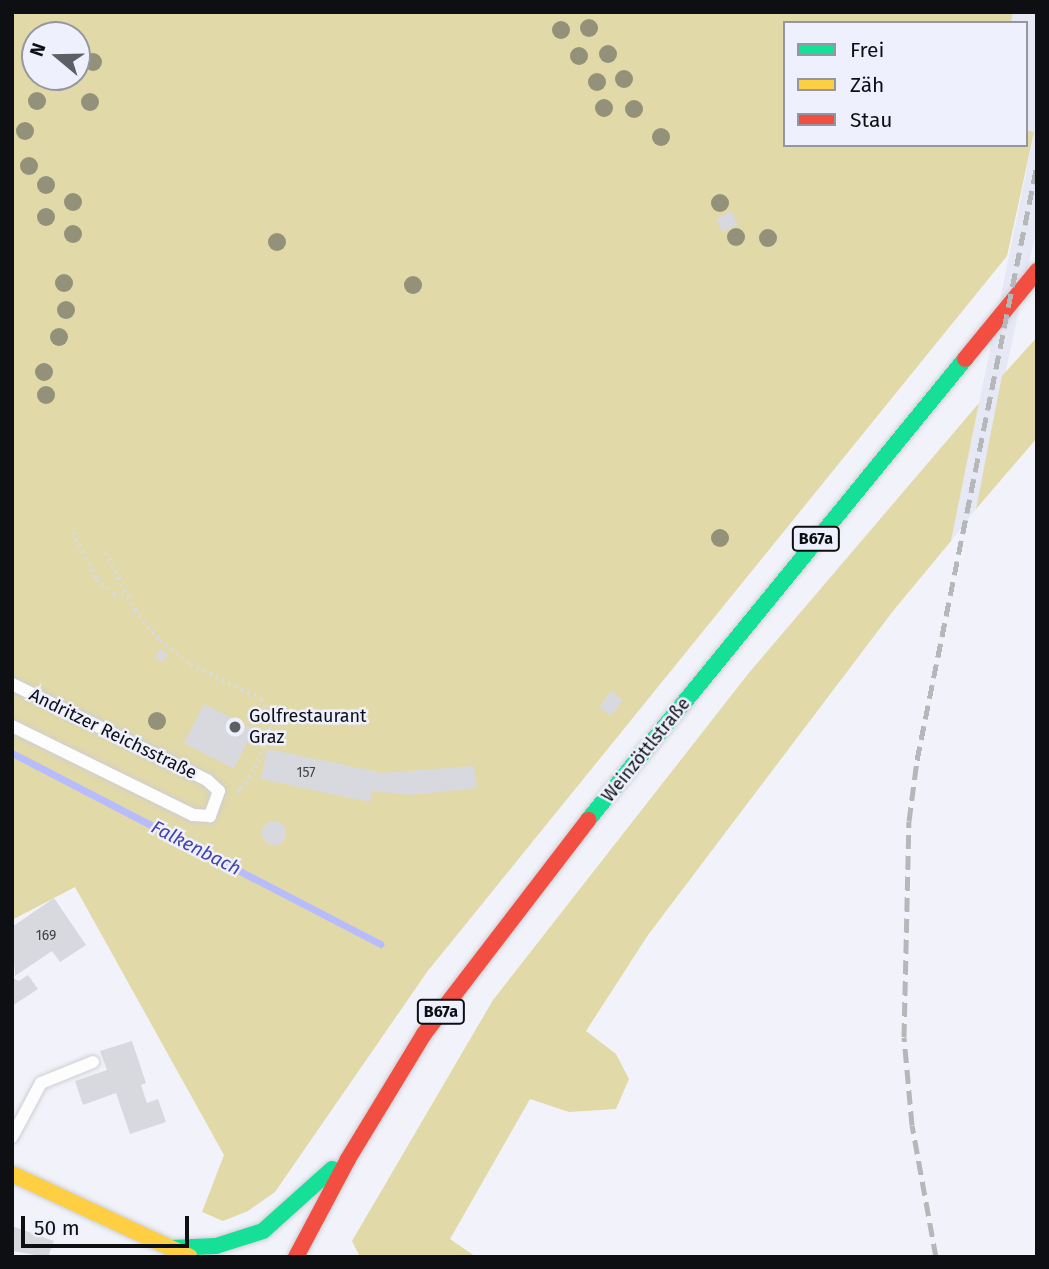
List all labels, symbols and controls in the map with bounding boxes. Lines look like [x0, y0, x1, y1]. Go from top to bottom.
north arrow [21, 21, 91, 91]
legend [783, 21, 1028, 147]
text: Frei [850, 37, 884, 63]
text: N [25, 40, 50, 59]
text: Zäh [850, 72, 884, 98]
text: Stau [850, 107, 893, 133]
road number: B67a [792, 526, 840, 552]
street label: Andritzer Reichsstraße [26, 684, 200, 784]
street label: Weinzöttlstraße [597, 693, 695, 807]
place label: Golfrestaurant Graz [249, 706, 367, 748]
marker: Golfrestaurant Graz [227, 719, 243, 735]
house number: 157 [297, 765, 315, 781]
water label: Falkenbach [147, 816, 245, 880]
house number: 169 [36, 928, 56, 944]
road number: B67a [416, 1000, 466, 1024]
scale bar [24, 1202, 192, 1246]
text: 50 m [34, 1215, 80, 1241]

